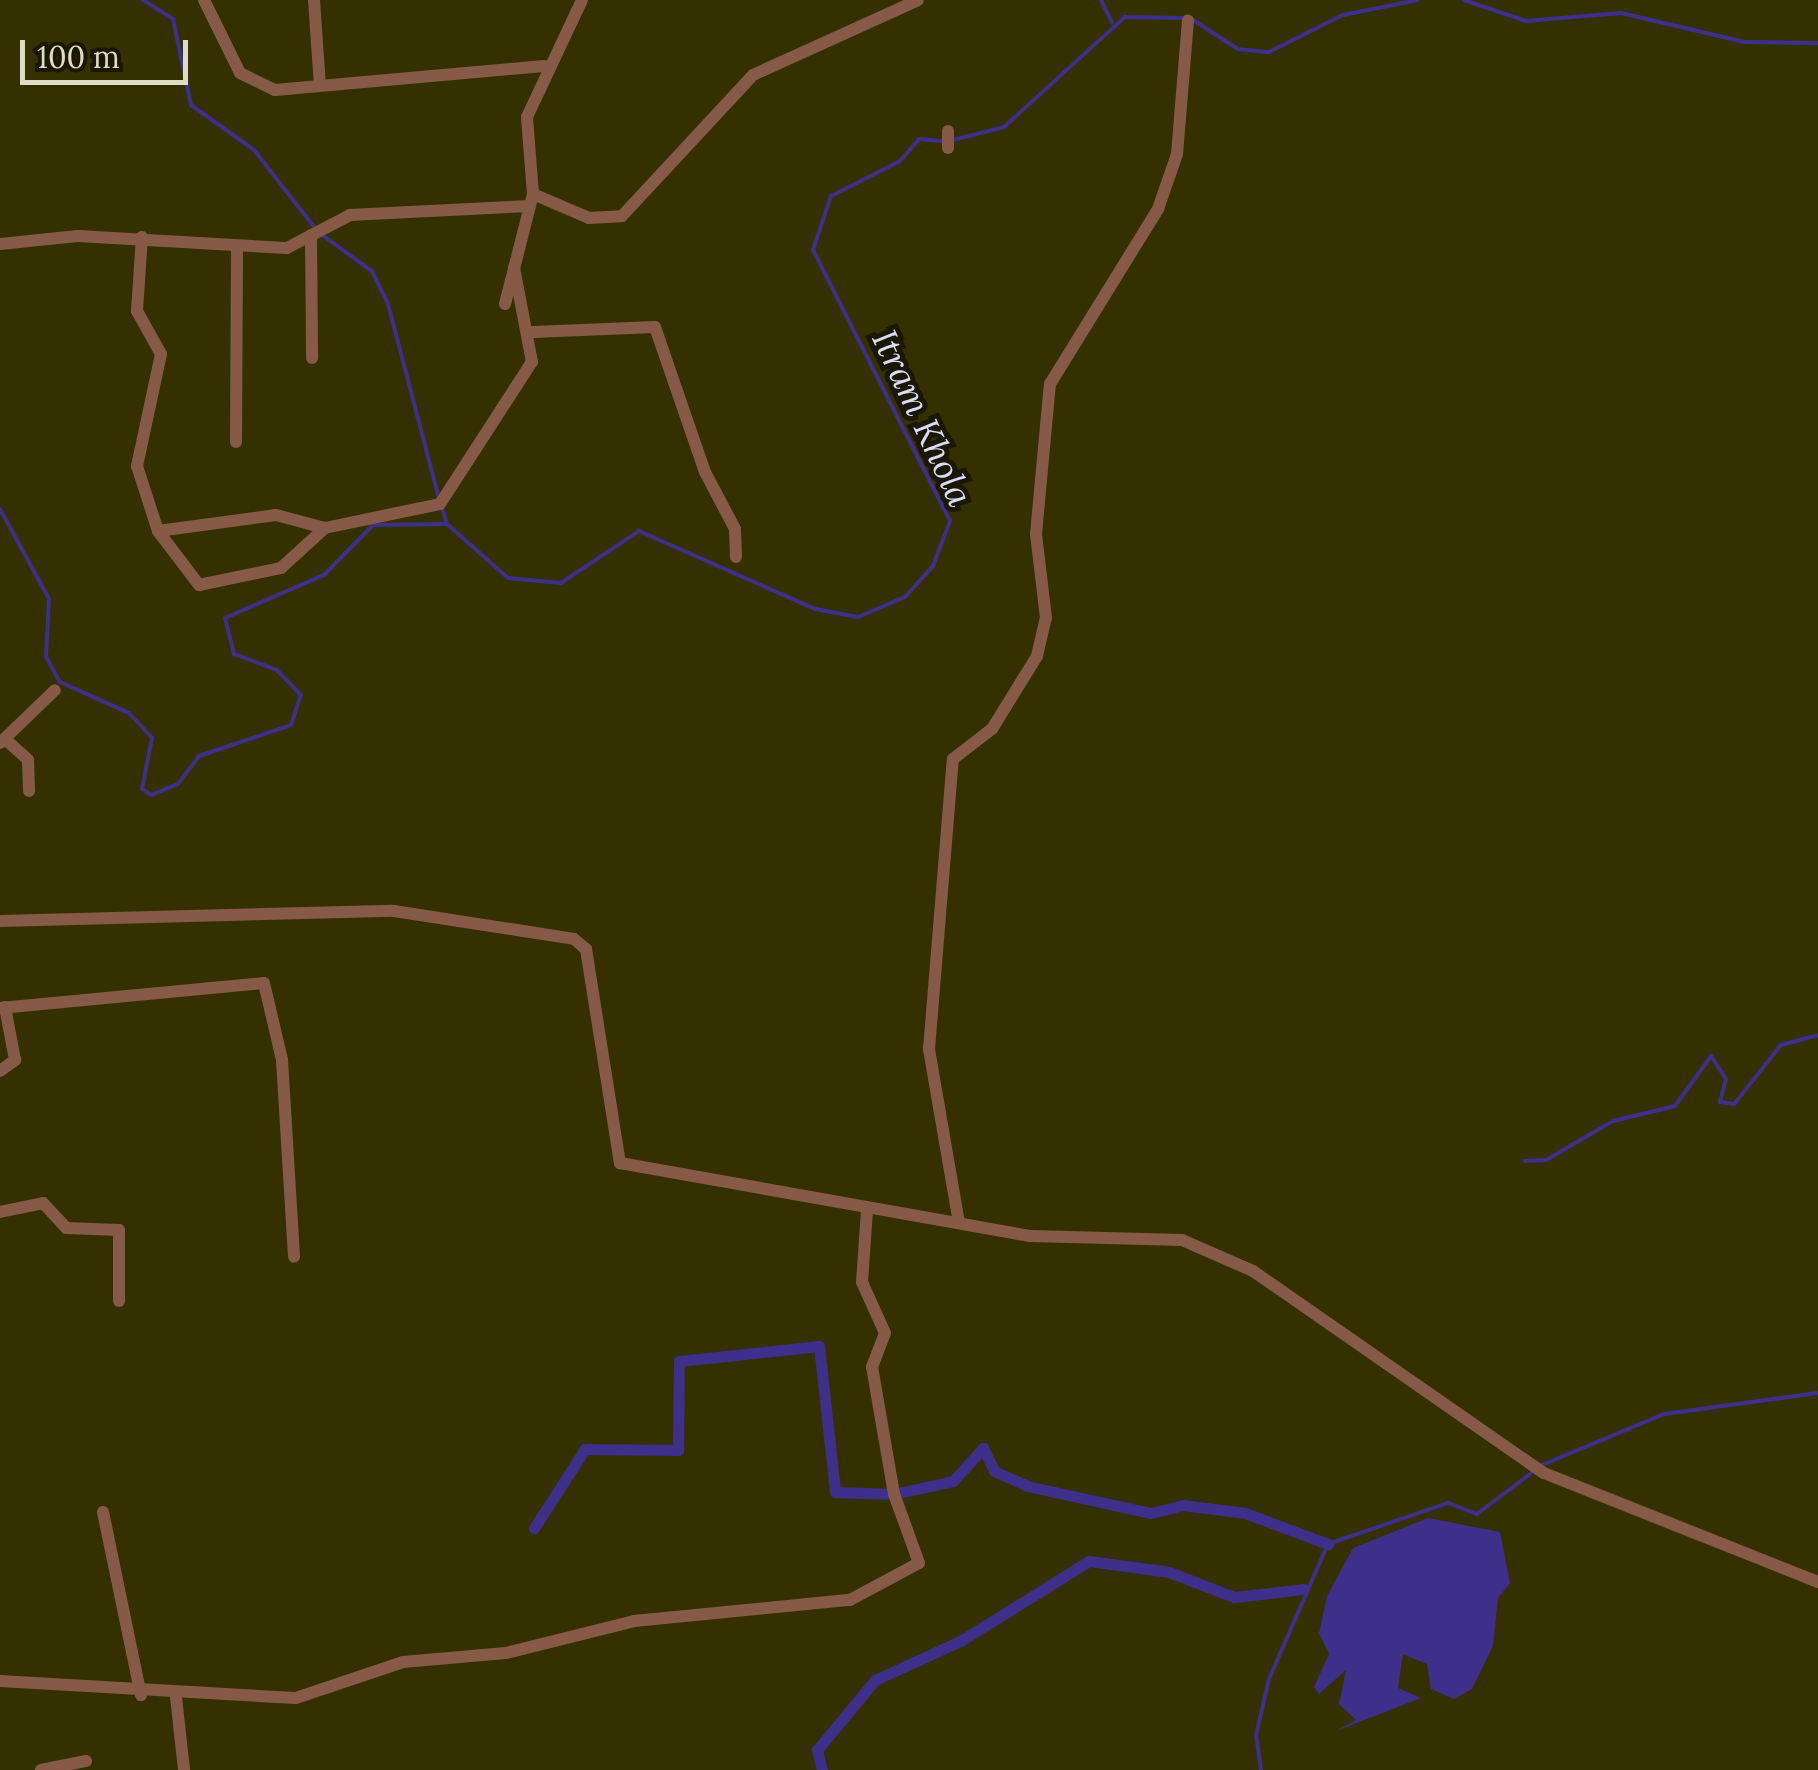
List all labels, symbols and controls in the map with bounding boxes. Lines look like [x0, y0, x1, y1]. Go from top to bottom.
scale bar [25, 20, 192, 82]
text: 100 m [37, 38, 120, 76]
water label: Itram Khola [863, 323, 981, 513]

